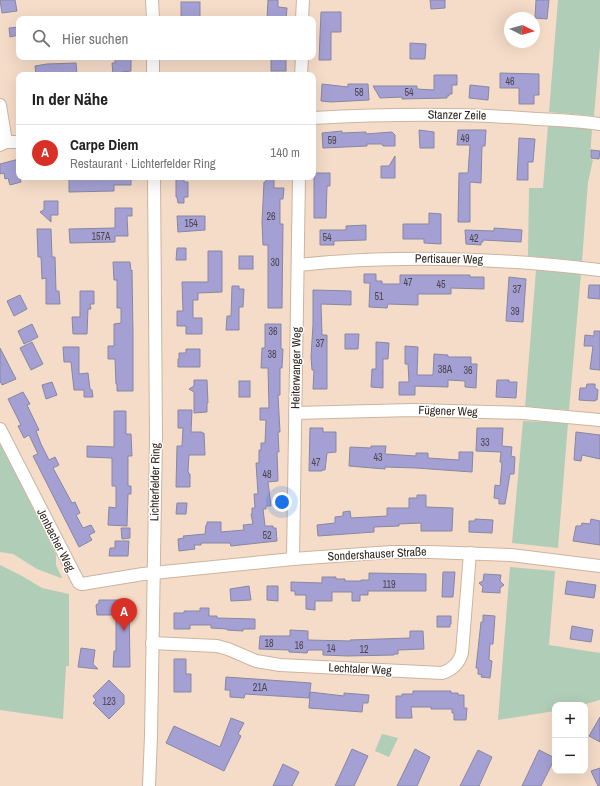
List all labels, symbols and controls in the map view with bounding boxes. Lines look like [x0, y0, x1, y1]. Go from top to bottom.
north arrow [504, 12, 540, 48]
search box [16, 16, 316, 60]
icon: search [30, 27, 52, 49]
text: Hier suchen [62, 28, 128, 49]
house number: 46 [505, 75, 515, 88]
house number: 58 [354, 86, 364, 99]
house number: 54 [404, 86, 414, 99]
text: In der Nähe [32, 87, 108, 110]
street label: Stanzer Zeile [428, 106, 486, 124]
house number: 49 [460, 132, 470, 145]
text: Carpe Diem [70, 134, 138, 155]
house number: 59 [327, 134, 337, 147]
text: A [41, 144, 49, 161]
text: 140 m [270, 144, 300, 161]
text: Restaurant · Lichterfelder Ring [70, 155, 216, 172]
house number: 26 [266, 210, 276, 223]
house number: 154 [184, 217, 198, 230]
house number: 157A [91, 230, 111, 243]
house number: 54 [322, 231, 332, 244]
house number: 42 [469, 232, 479, 245]
street label: Pertisauer Weg [415, 250, 484, 268]
house number: 30 [270, 256, 280, 269]
house number: 47 [403, 276, 413, 289]
house number: 45 [436, 278, 446, 291]
house number: 37 [512, 283, 522, 296]
house number: 51 [374, 290, 384, 303]
house number: 39 [510, 305, 520, 318]
house number: 36 [268, 325, 278, 338]
street label: Heiterwanger Weg [287, 326, 305, 409]
house number: 37 [315, 337, 325, 350]
house number: 38 [267, 348, 277, 361]
house number: 38A [438, 363, 453, 376]
house number: 36 [463, 364, 473, 377]
street label: Fügener Weg [418, 402, 479, 420]
house number: 33 [480, 436, 490, 449]
street label: Lichterfelder Ring [146, 442, 164, 521]
house number: 43 [373, 451, 383, 464]
house number: 47 [311, 456, 321, 469]
house number: 48 [262, 468, 272, 481]
your location [272, 492, 292, 512]
street label: Jenbacher Weg [33, 506, 79, 575]
house number: 52 [262, 529, 272, 542]
street label: Sondershauser Straße [327, 543, 427, 565]
house number: 119 [382, 578, 396, 591]
pin: A [111, 598, 137, 631]
house number: 18 [264, 637, 274, 650]
house number: 16 [294, 639, 304, 652]
house number: 14 [326, 642, 336, 655]
house number: 12 [359, 643, 369, 656]
street label: Lechtaler Weg [328, 659, 393, 679]
house number: 21A [253, 681, 268, 694]
house number: 123 [102, 695, 116, 708]
map controls [552, 702, 588, 774]
button: + [552, 702, 588, 738]
button: − [552, 738, 588, 774]

